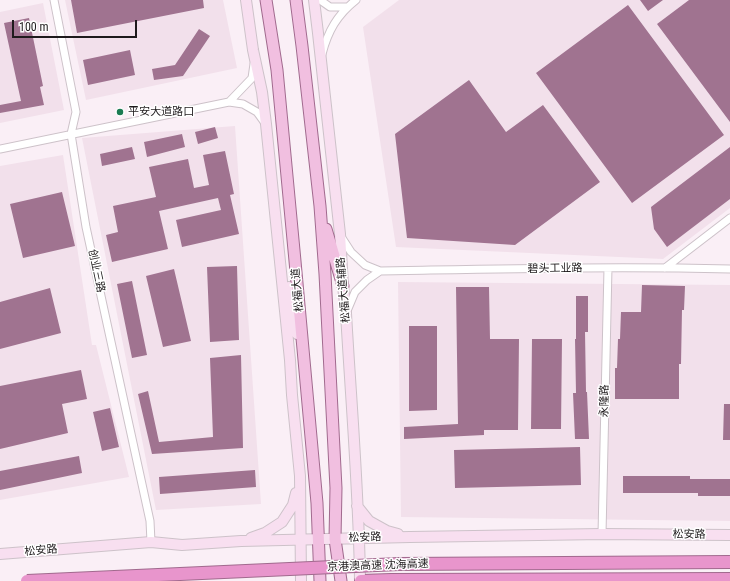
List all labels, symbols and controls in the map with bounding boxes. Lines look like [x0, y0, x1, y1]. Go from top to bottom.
scale bar [14, 12, 139, 38]
text: 100 m [19, 20, 49, 34]
place label: 平安大道路口 [128, 105, 194, 119]
marker: 平安大道路口 [115, 107, 125, 117]
street label: 创业三路 [85, 248, 107, 294]
street label: 松福大道辅路 [335, 257, 353, 323]
street label: 碧头工业路 [527, 262, 583, 276]
street label: 松福大道 [290, 268, 306, 312]
street label: 永隆路 [598, 384, 612, 418]
street label: 松安路 [672, 528, 706, 542]
street label: 松安路 [348, 531, 382, 545]
street label: 松安路 [24, 543, 58, 559]
street label: 京港澳高速 沈海高速 [327, 558, 429, 574]

